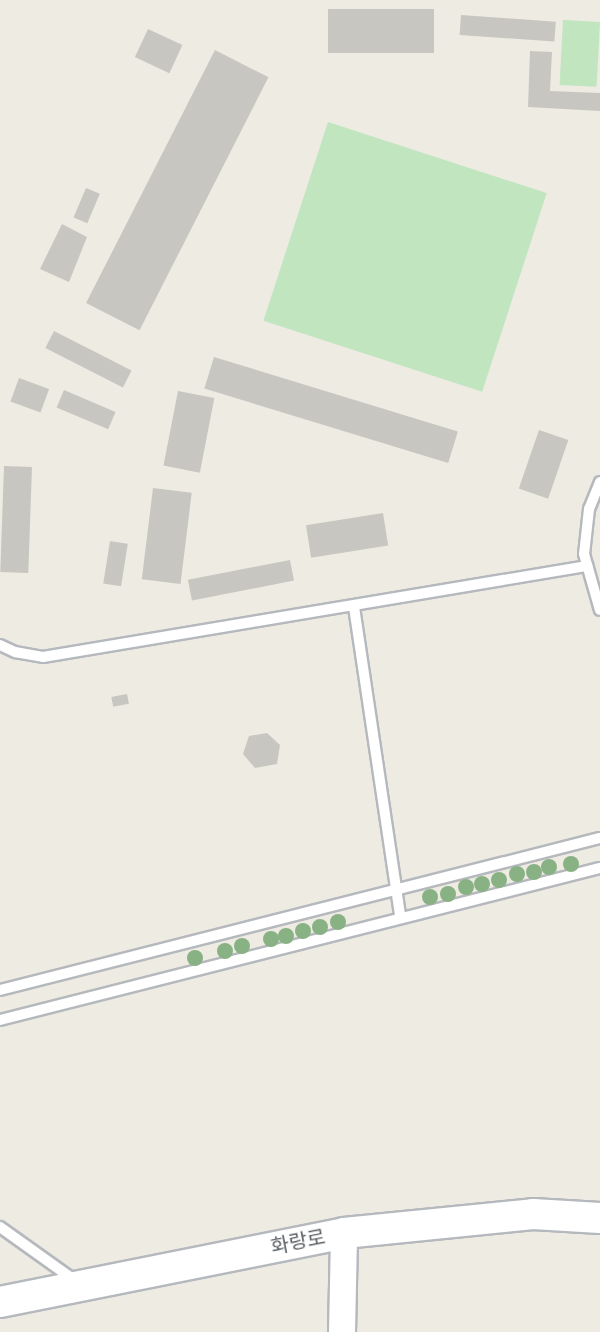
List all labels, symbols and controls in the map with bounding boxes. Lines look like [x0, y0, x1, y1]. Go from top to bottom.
street label: 화랑로 [269, 1225, 327, 1259]

